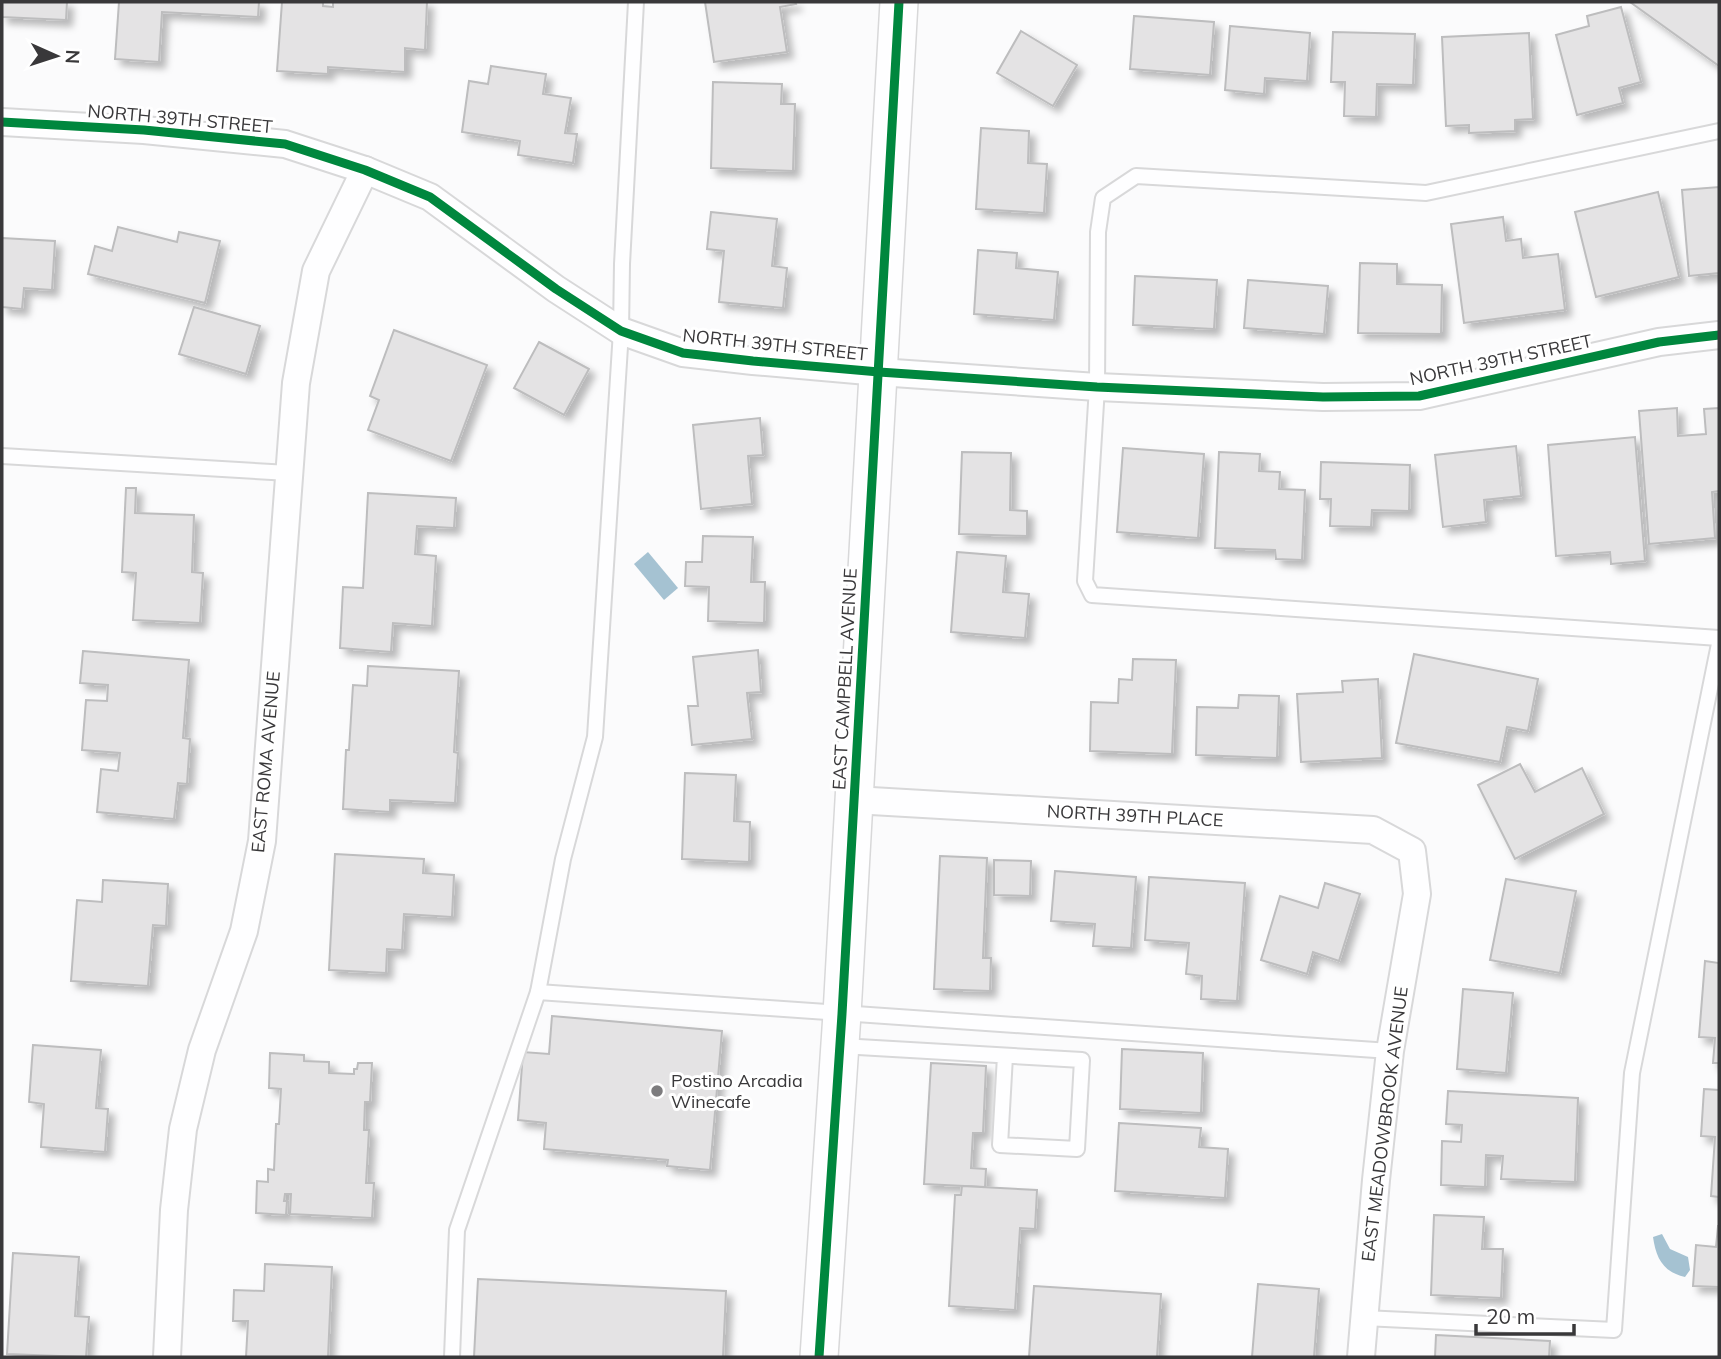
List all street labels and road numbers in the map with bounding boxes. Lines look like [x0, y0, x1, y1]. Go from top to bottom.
street label: NORTH 39TH STREET [86, 99, 274, 138]
street label: NORTH 39TH STREET [681, 323, 869, 366]
street label: NORTH 39TH STREET [1408, 329, 1594, 390]
street label: EAST CAMPBELL AVENUE [827, 567, 862, 790]
street label: EAST ROMA AVENUE [246, 670, 285, 854]
street label: NORTH 39TH PLACE [1046, 799, 1224, 832]
street label: EAST MEADOWBROOK AVENUE [1356, 985, 1413, 1263]

